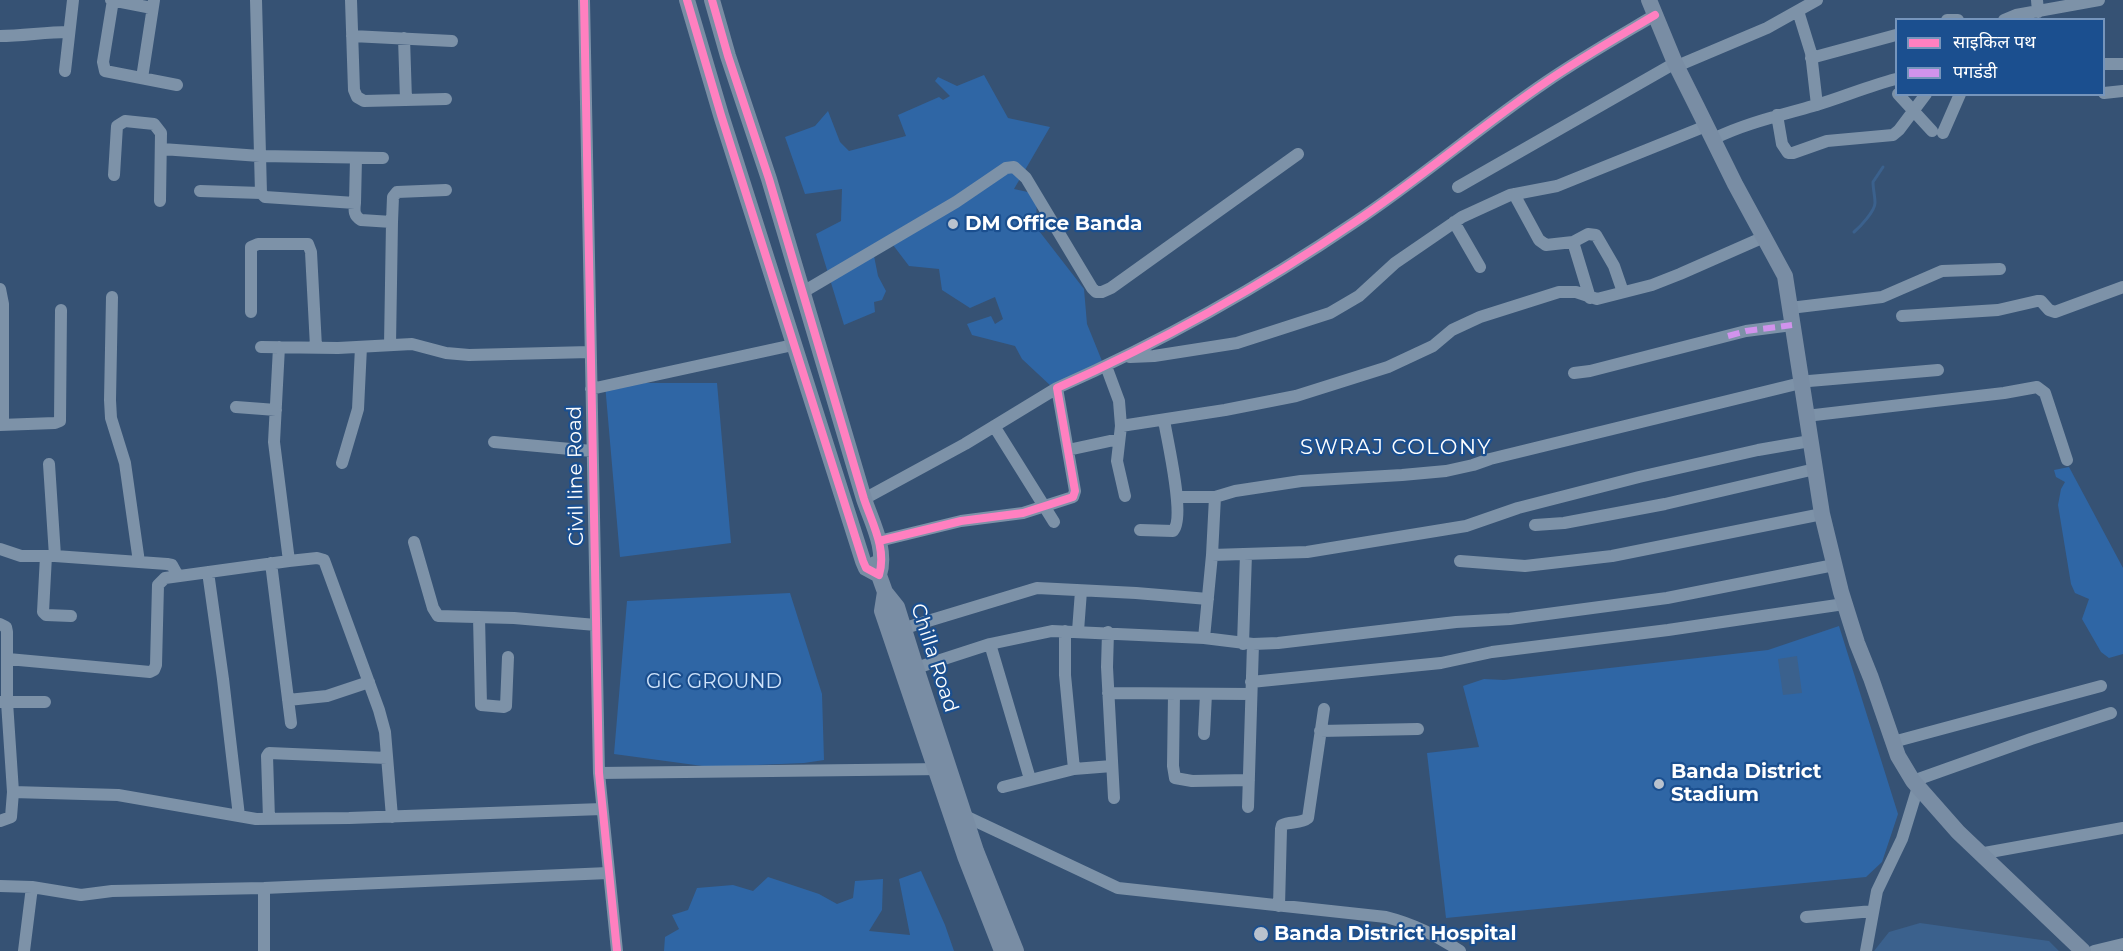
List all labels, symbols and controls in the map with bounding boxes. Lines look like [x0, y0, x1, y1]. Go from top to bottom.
legend [1895, 18, 2105, 96]
text: साइकिल पथ [1953, 31, 2036, 53]
text: पगडंडी [1953, 61, 1997, 83]
place label: DM Office Banda [965, 212, 1142, 236]
marker: DM Office Banda [946, 217, 960, 231]
street label: Civil line Road [563, 406, 589, 546]
district label: SWRAJ COLONY [1300, 435, 1492, 461]
street label: Chilla Road [905, 600, 963, 716]
park label: GIC GROUND [646, 670, 782, 694]
place label: Banda District Stadium [1671, 760, 1821, 807]
marker: Banda District Stadium [1652, 777, 1666, 791]
place label: Banda District Hospital [1274, 922, 1517, 946]
marker: Banda District Hospital [1252, 925, 1270, 943]

